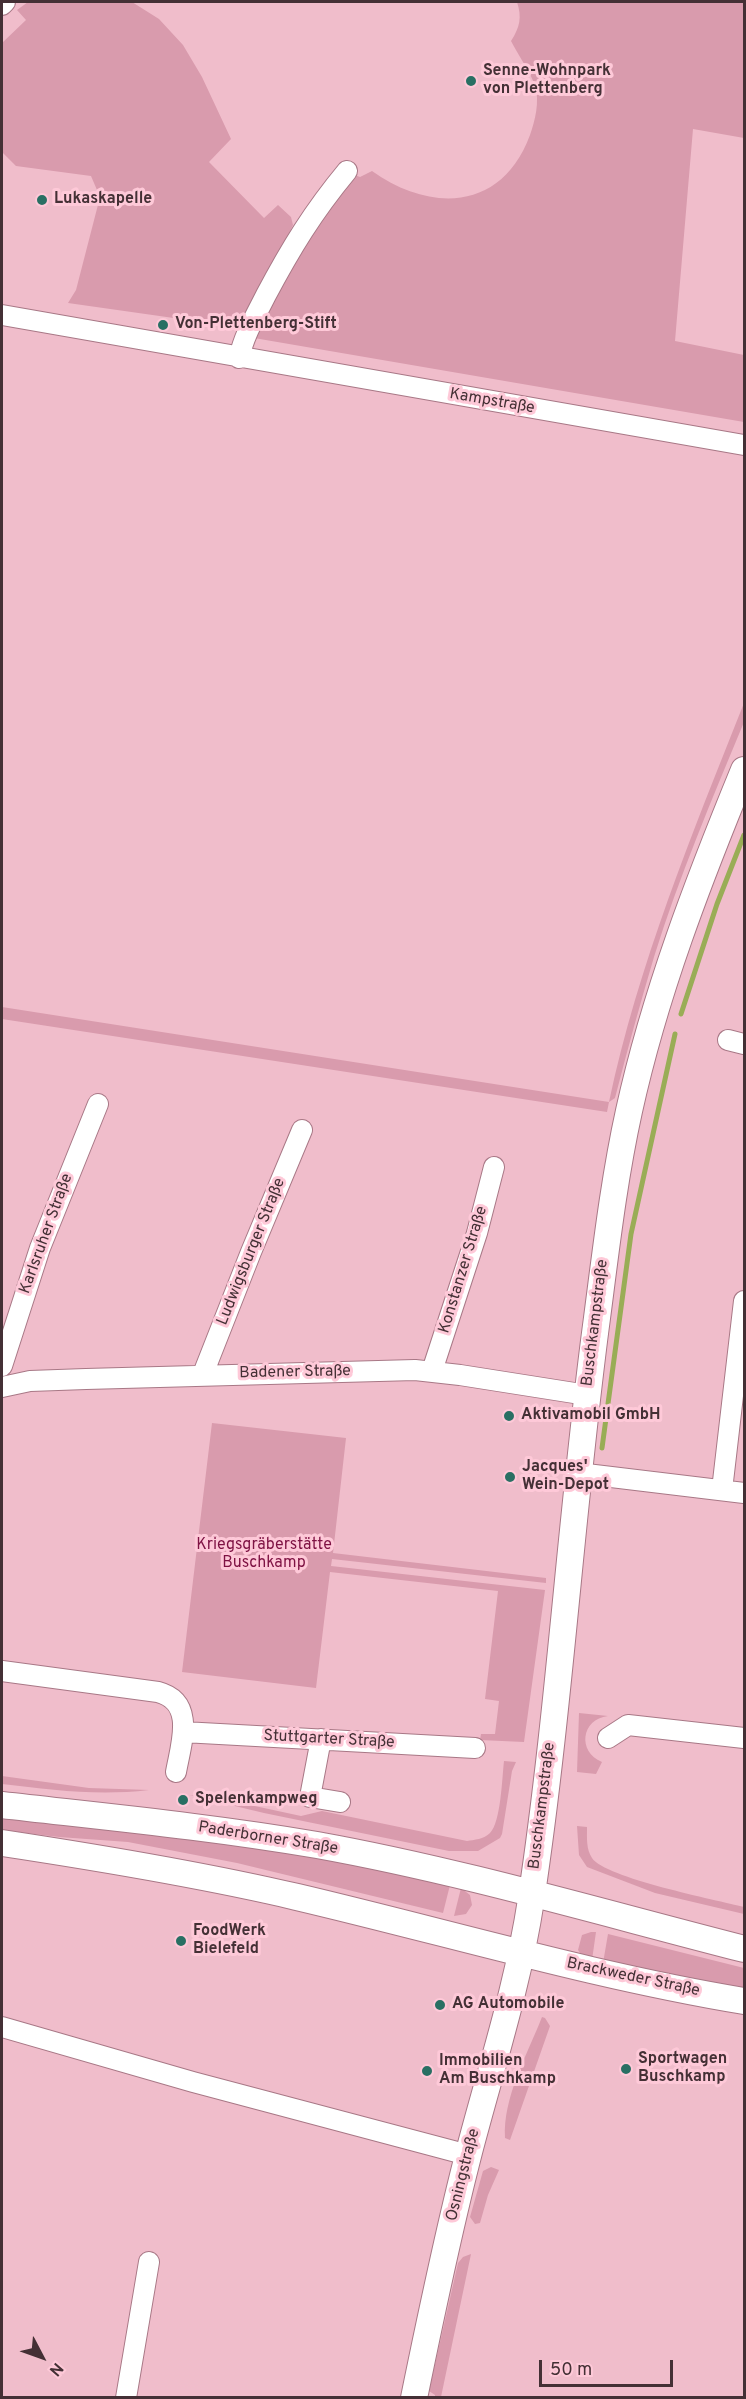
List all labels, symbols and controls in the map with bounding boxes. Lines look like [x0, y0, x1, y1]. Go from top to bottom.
place label: Senne-Wohnpark von Plettenberg [483, 62, 611, 100]
marker: Senne-Wohnpark von Plettenberg [464, 74, 478, 88]
place label: Lukaskapelle [54, 190, 152, 210]
marker: Lukaskapelle [35, 193, 49, 207]
place label: Von-Plettenberg-Stift [175, 315, 337, 335]
marker: Von-Plettenberg-Stift [156, 318, 170, 332]
street label: Kampstraße [448, 385, 536, 419]
street label: Karlsruher Straße [16, 1171, 78, 1297]
street label: Ludwigsburger Straße [214, 1176, 290, 1328]
street label: Konstanzer Straße [436, 1204, 492, 1336]
street label: Buschkampstraße [579, 1258, 613, 1388]
street label: Badener Straße [239, 1362, 351, 1384]
place label: Aktivamobil GmbH [521, 1406, 661, 1426]
marker: Aktivamobil GmbH [502, 1409, 516, 1423]
place label: Jacques' Wein-Depot [522, 1458, 609, 1496]
marker: Jacques' Wein-Depot [503, 1470, 517, 1484]
park label: Kriegsgräberstätte Buschkamp [196, 1536, 332, 1574]
street label: Stuttgarter Straße [263, 1727, 395, 1753]
street label: Buschkampstraße [526, 1741, 560, 1871]
place label: Spelenkampweg [195, 1790, 317, 1810]
marker: Spelenkampweg [176, 1793, 190, 1807]
street label: Paderborner Straße [197, 1818, 339, 1860]
place label: FoodWerk Bielefeld [193, 1922, 266, 1960]
marker: FoodWerk Bielefeld [174, 1934, 188, 1948]
street label: Brackweder Straße [565, 1954, 701, 2002]
place label: AG Automobile [452, 1995, 564, 2015]
marker: AG Automobile [433, 1998, 447, 2012]
place label: Sportwagen Buschkamp [638, 2050, 727, 2088]
place label: Immobilien Am Buschkamp [439, 2052, 556, 2090]
marker: Sportwagen Buschkamp [619, 2062, 633, 2076]
marker: Immobilien Am Buschkamp [420, 2064, 434, 2078]
street label: Osningstraße [443, 2127, 485, 2223]
north arrow [12, 2327, 72, 2387]
scale bar [542, 2348, 676, 2386]
text: N [44, 2358, 67, 2380]
text: 50 m [550, 2359, 592, 2382]

